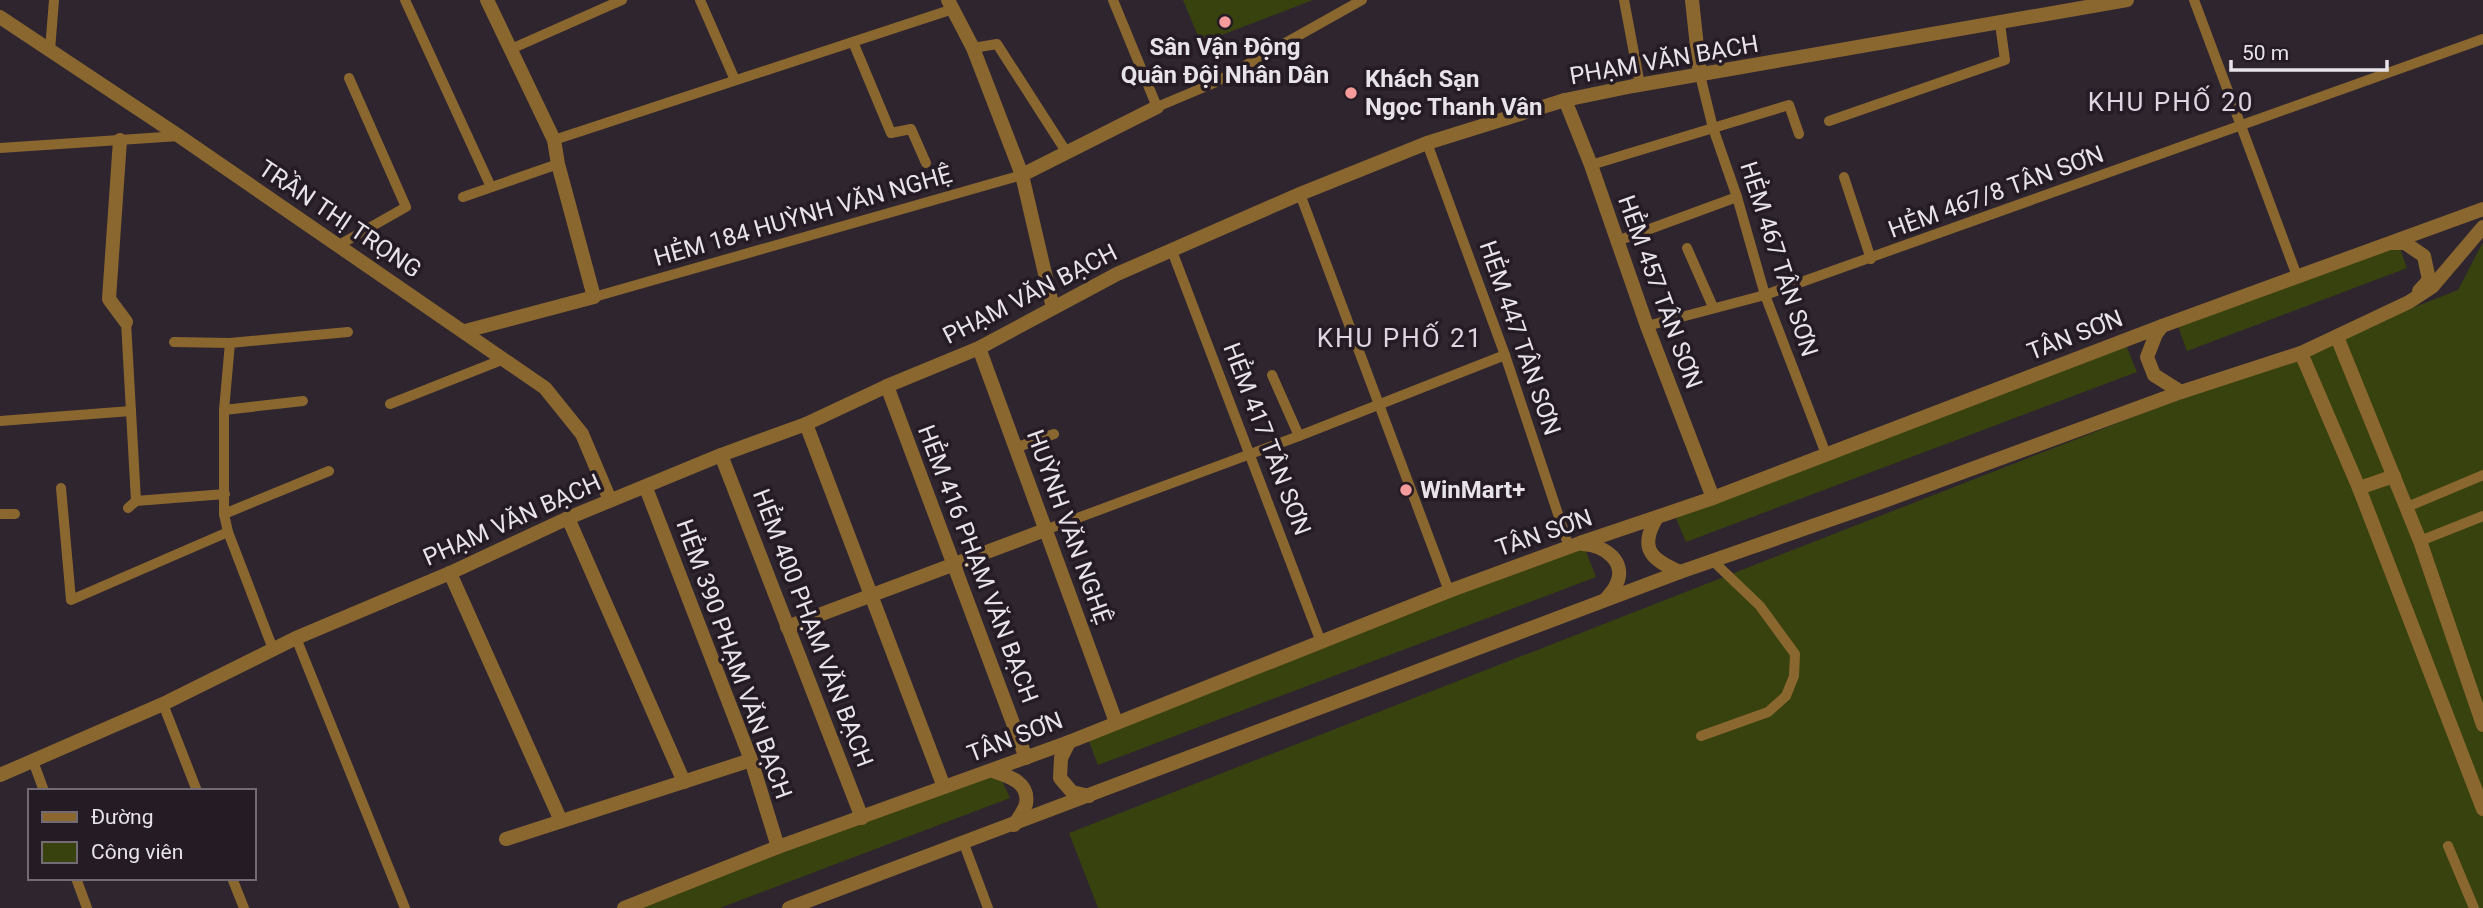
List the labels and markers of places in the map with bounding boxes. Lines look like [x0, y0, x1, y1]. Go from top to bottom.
marker: Sân Vận Động Quân Đội Nhân Dân [1217, 14, 1233, 30]
place label: Sân Vận Động Quân Đội Nhân Dân [1121, 33, 1329, 89]
place label: Khách Sạn Ngọc Thanh Vân [1365, 65, 1543, 121]
marker: Khách Sạn Ngọc Thanh Vân [1343, 85, 1359, 101]
place label: WinMart+ [1420, 476, 1525, 504]
marker: WinMart+ [1398, 482, 1414, 498]

